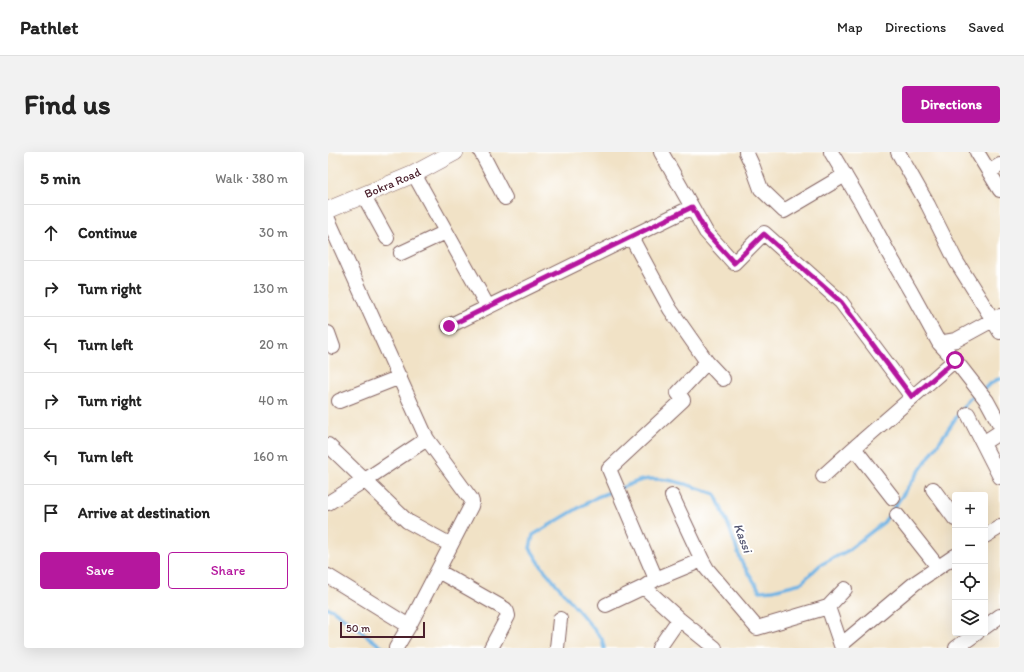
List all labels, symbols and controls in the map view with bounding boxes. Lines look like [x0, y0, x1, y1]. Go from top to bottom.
text: Pathlet [20, 16, 78, 39]
text: Map [837, 19, 863, 36]
text: Directions [885, 19, 946, 36]
text: Saved [968, 19, 1004, 36]
button: Directions [902, 86, 1000, 123]
text: Find us [24, 87, 111, 121]
street label: Bokra Road [362, 164, 424, 201]
text: 5 min [40, 168, 80, 188]
text: Walk · 380 m [215, 171, 288, 186]
icon: ahead [40, 222, 62, 244]
text: Continue [78, 224, 137, 242]
text: 30 m [259, 225, 288, 240]
icon: right [40, 278, 62, 300]
text: Turn right [78, 280, 142, 298]
text: 130 m [253, 281, 288, 296]
route end [440, 317, 458, 335]
icon: left [40, 334, 62, 356]
text: Turn left [78, 336, 133, 354]
text: 20 m [259, 337, 288, 352]
route start [946, 351, 964, 369]
icon: right [40, 390, 62, 412]
text: Turn right [78, 392, 142, 410]
text: 40 m [258, 393, 288, 408]
icon: left [40, 446, 62, 468]
text: Turn left [78, 448, 133, 466]
text: 160 m [253, 449, 288, 464]
map controls [952, 492, 988, 636]
button: + [952, 492, 988, 528]
icon: arrive [40, 502, 62, 524]
text: Arrive at destination [78, 504, 210, 522]
water label: Kassi [731, 521, 756, 556]
button: − [952, 528, 988, 564]
button: Save [40, 552, 160, 589]
button: Share [168, 552, 288, 589]
button: locate [952, 564, 988, 600]
button: layers [952, 600, 988, 636]
scale bar [340, 620, 425, 639]
text: 50 m [346, 622, 370, 635]

